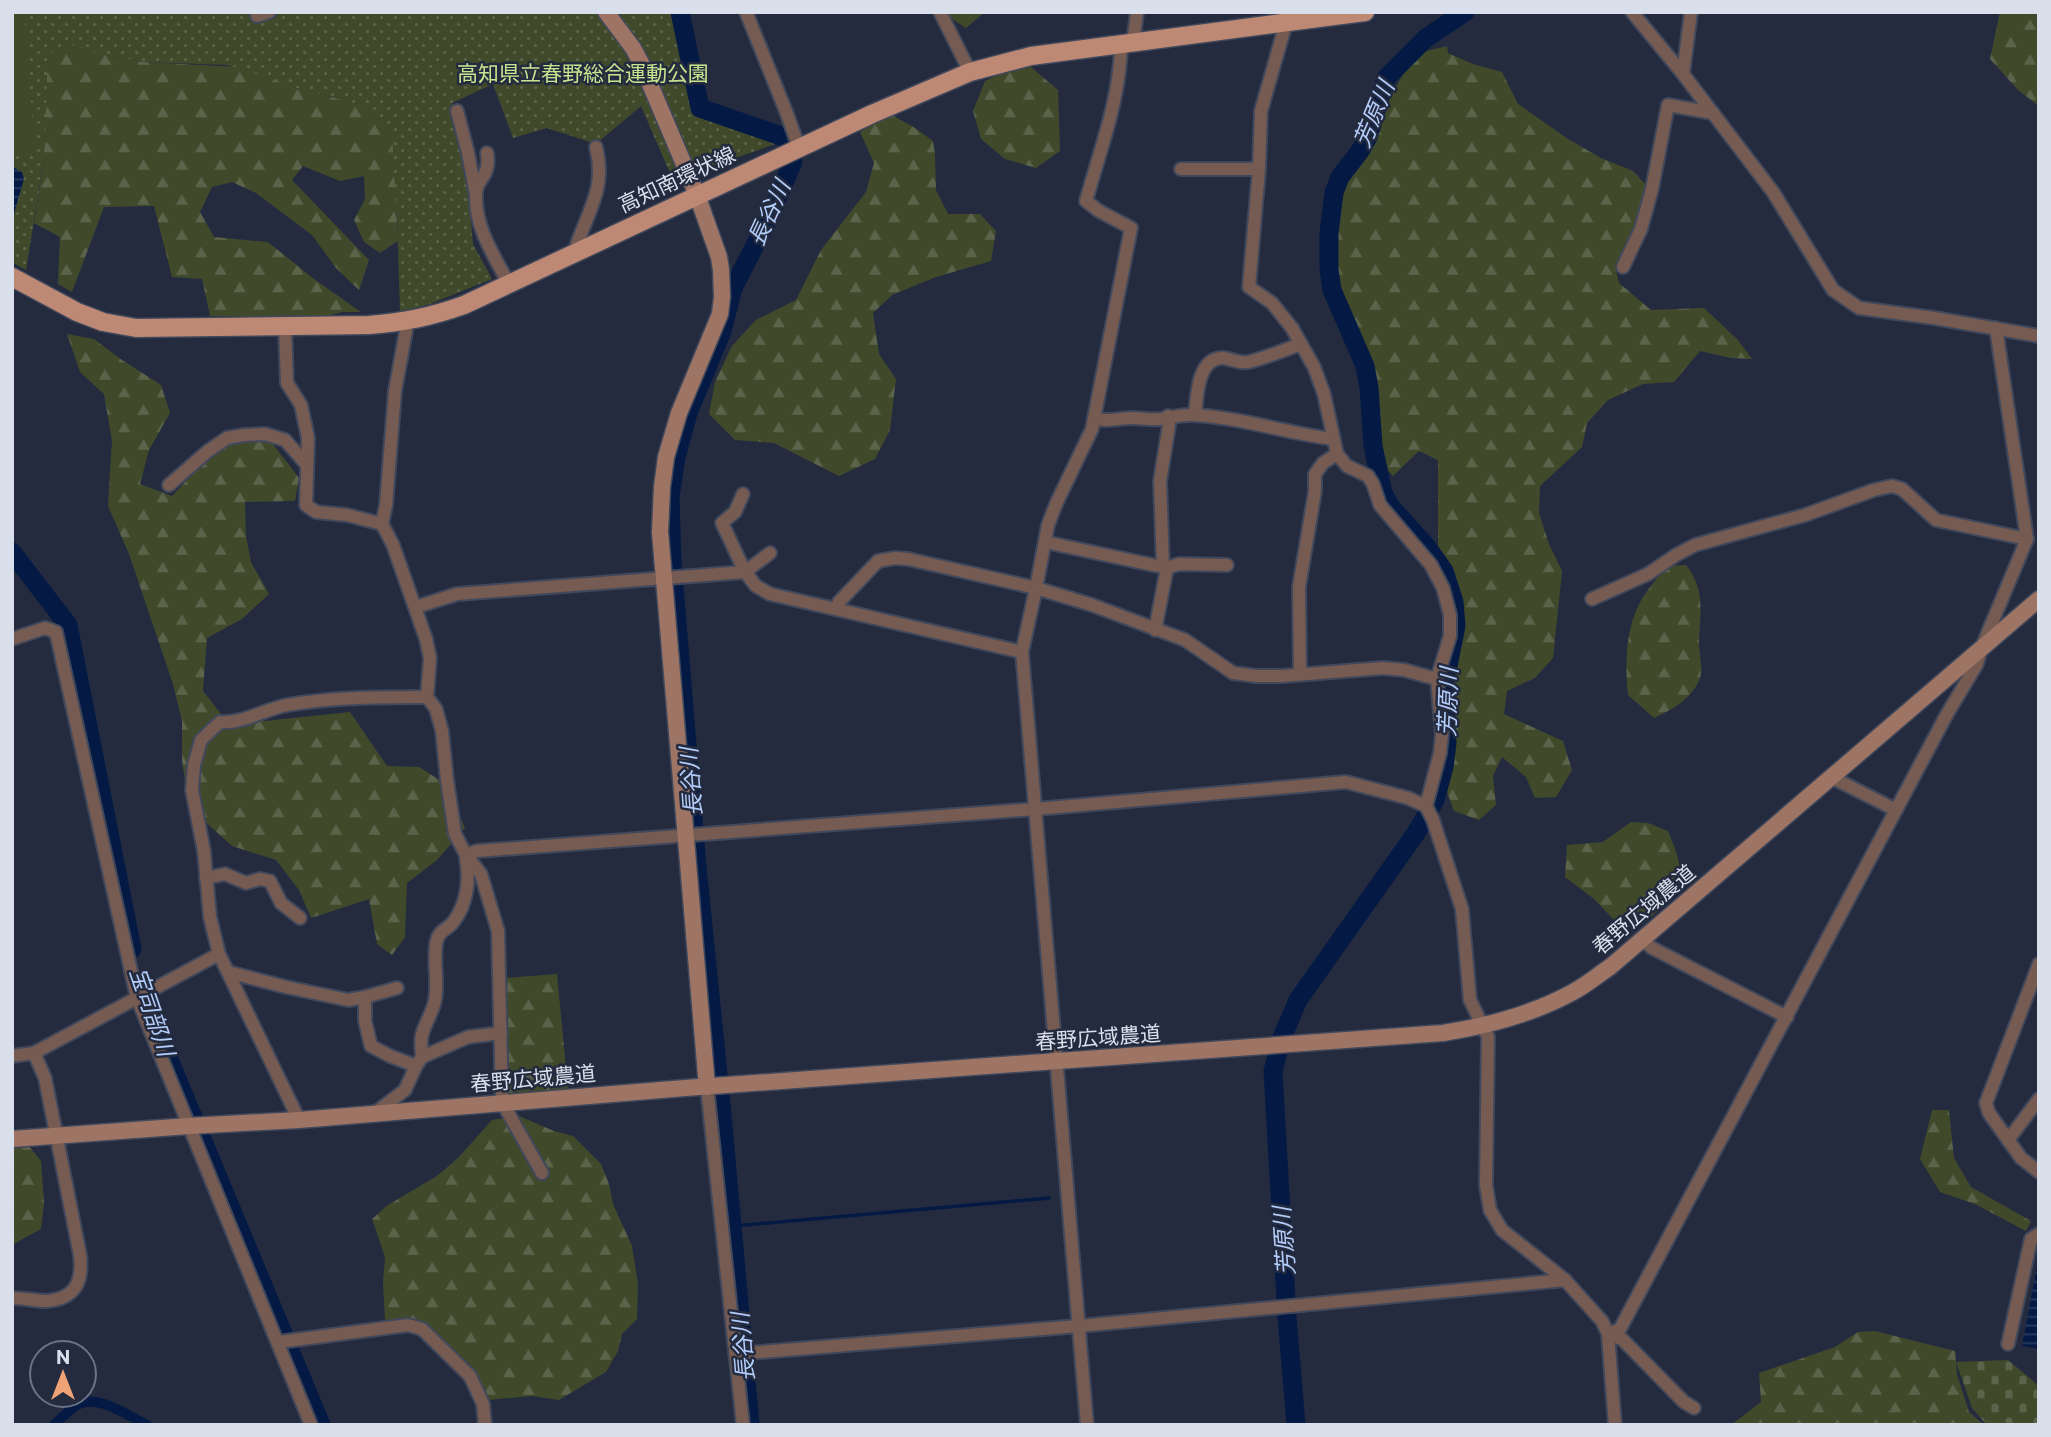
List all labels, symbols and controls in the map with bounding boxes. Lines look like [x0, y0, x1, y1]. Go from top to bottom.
park label: 高知県立春野総合運動公園 [457, 60, 709, 85]
water label: 芳原川 [1347, 74, 1401, 151]
street label: 高知南環状線 [614, 141, 739, 217]
water label: 長谷川 [741, 173, 797, 250]
water label: 芳原川 [1432, 664, 1462, 737]
water label: 長谷川 [673, 744, 706, 817]
street label: 春野広域農道 [1587, 859, 1699, 959]
water label: 宝司部川 [125, 964, 182, 1063]
street label: 春野広域農道 [1034, 1020, 1162, 1053]
street label: 春野広域農道 [469, 1060, 597, 1095]
water label: 芳原川 [1266, 1203, 1299, 1276]
water label: 長谷川 [725, 1309, 759, 1383]
north arrow [28, 1339, 98, 1409]
text: N [56, 1345, 70, 1368]

